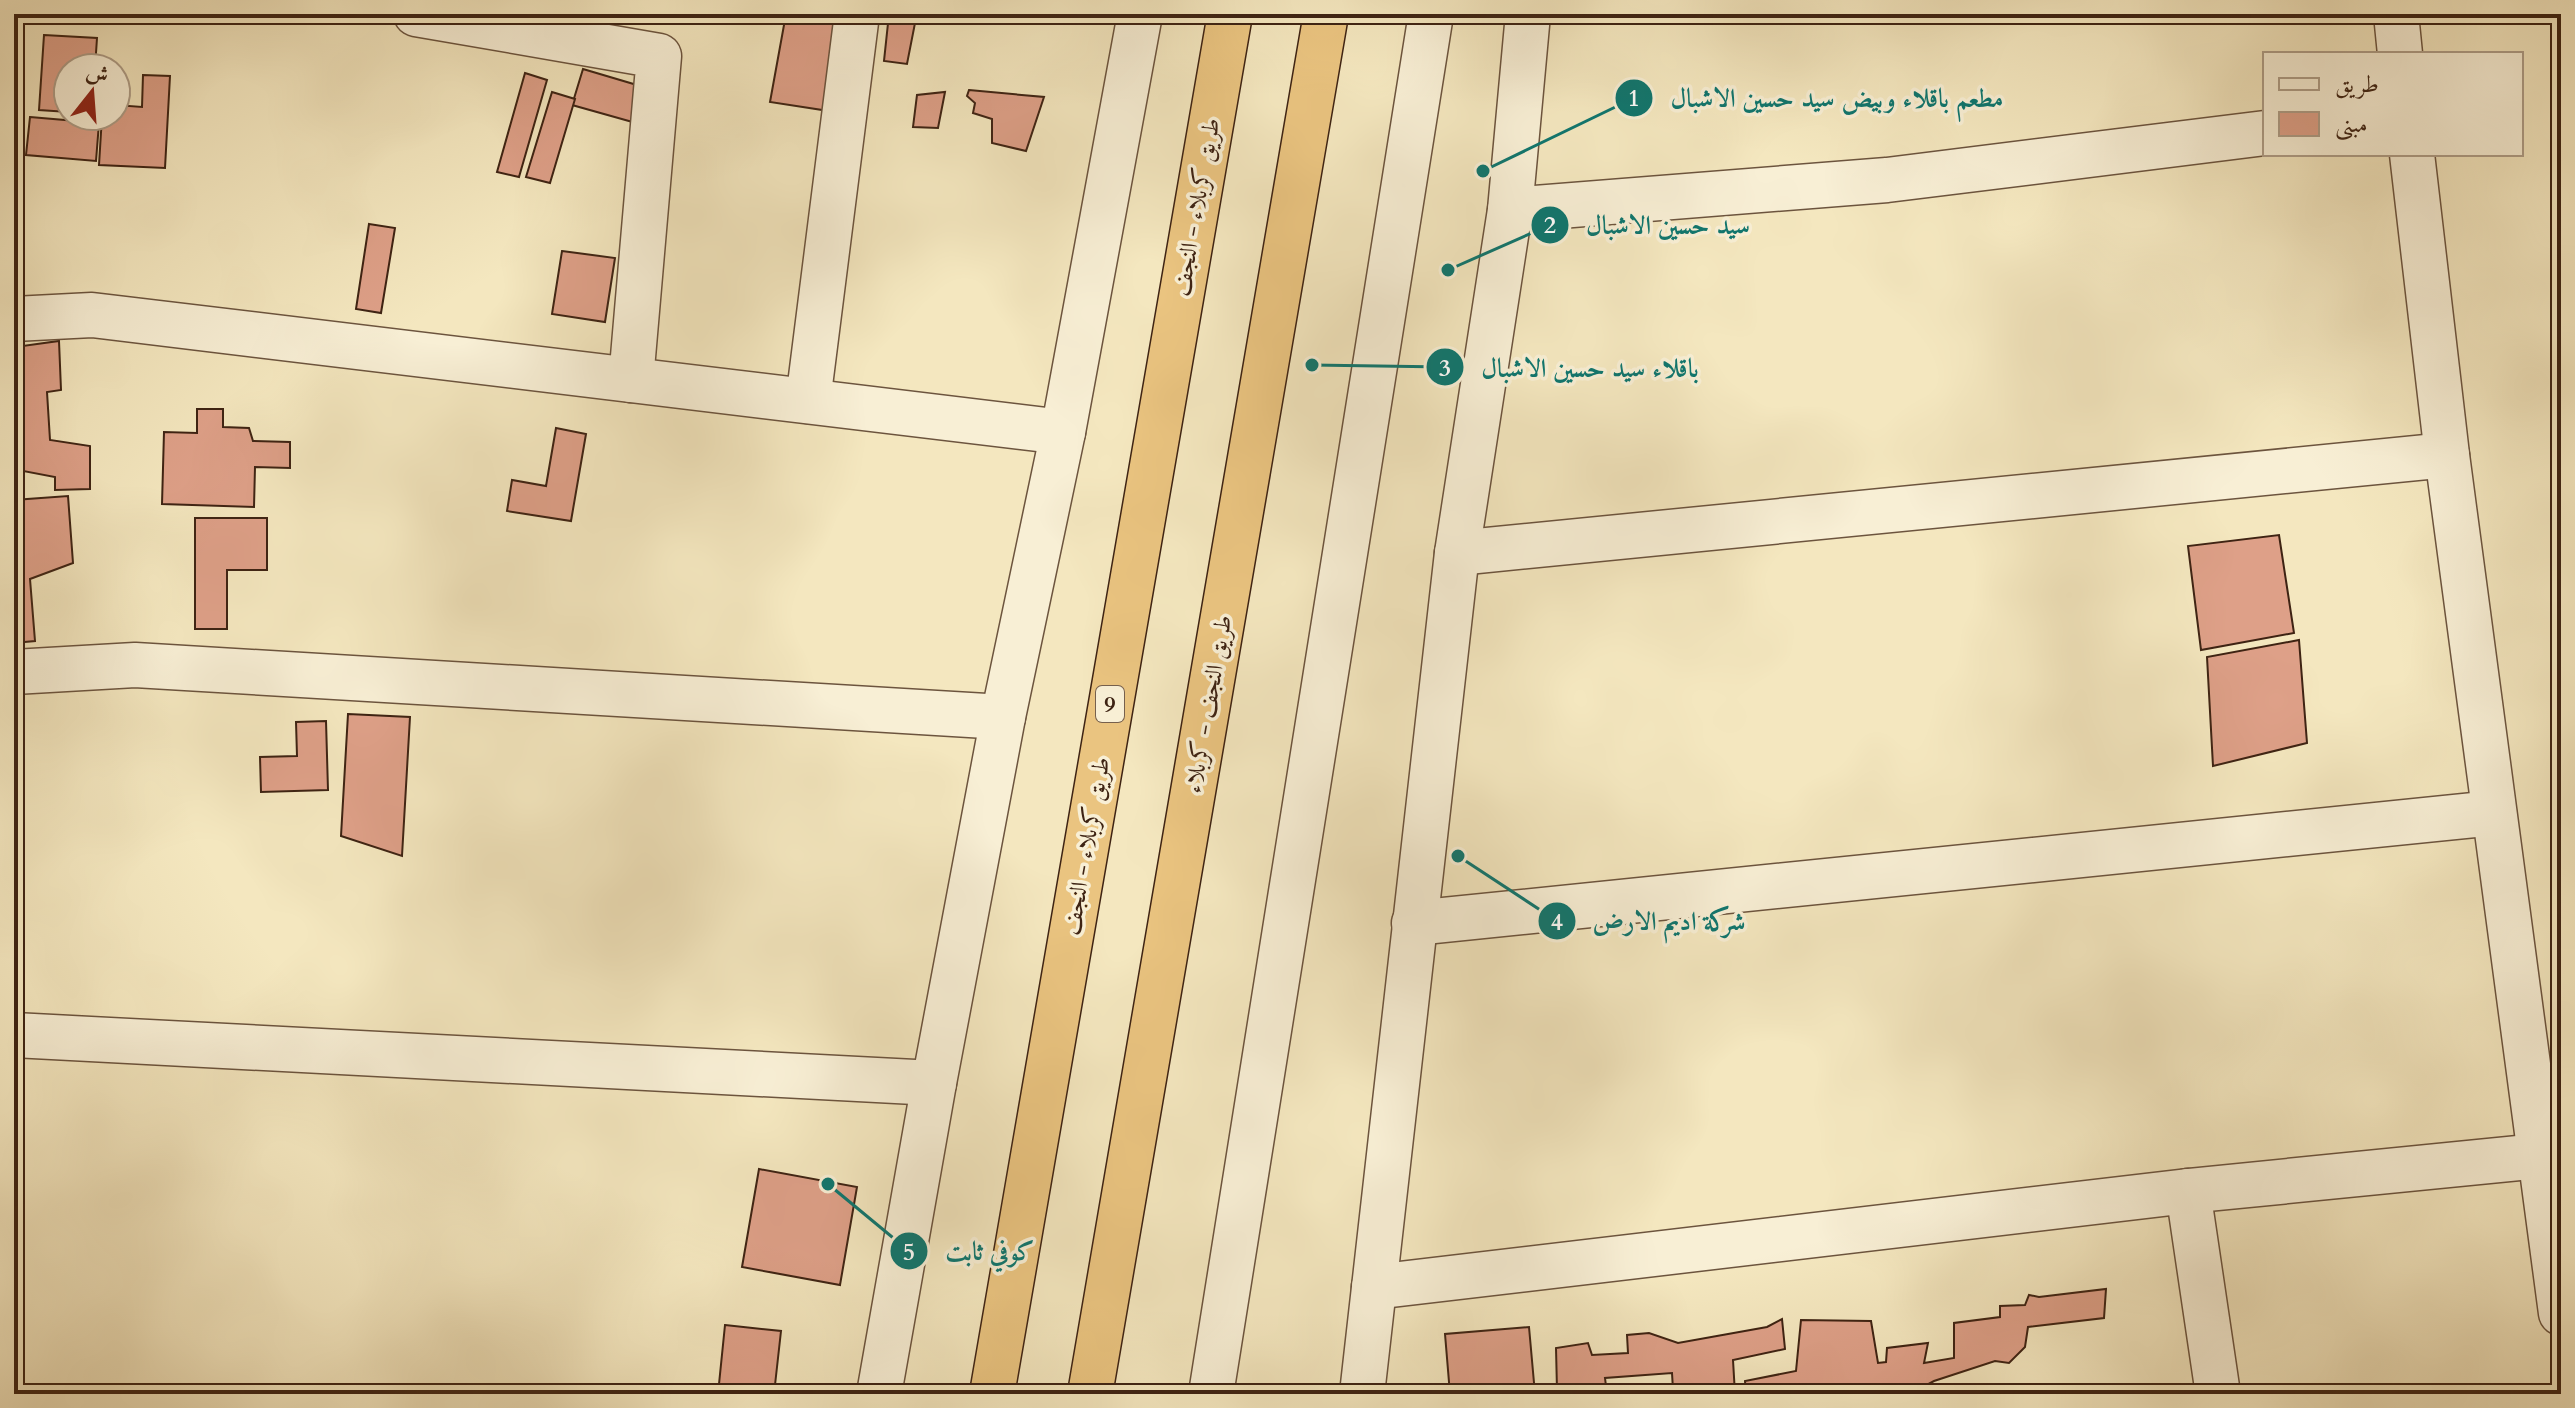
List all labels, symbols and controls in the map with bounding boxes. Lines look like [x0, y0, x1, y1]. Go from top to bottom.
north arrow [52, 52, 132, 132]
legend [2263, 52, 2523, 156]
text: ش [83, 56, 112, 91]
text: طريق [2335, 68, 2379, 101]
callout: مطعم باقلاء وبيض سيد حسين الاشبال [1614, 73, 2019, 123]
text: مطعم باقلاء وبيض سيد حسين الاشبال [1671, 81, 2003, 122]
text: 1 [1628, 82, 1640, 115]
text: مبنى [2335, 108, 2368, 141]
street label: طريق کربلاء - النجف [1165, 115, 1228, 299]
callout: سيد حسين الاشبال [1530, 200, 1766, 250]
text: سيد حسين الاشبال [1586, 208, 1750, 243]
text: 2 [1544, 209, 1556, 242]
callout: باقلاء سيد حسين الاشبال [1425, 342, 1715, 392]
text: باقلاء سيد حسين الاشبال [1481, 351, 1699, 386]
text: 3 [1439, 352, 1451, 385]
street label: طريق النجف - کربلاء [1177, 612, 1240, 796]
road number: 9 [1096, 686, 1124, 722]
street label: طريق کربلاء - النجف [1055, 754, 1118, 938]
callout: شركة اديم الارض [1537, 896, 1762, 946]
text: شركة اديم الارض [1593, 904, 1746, 944]
text: 4 [1551, 906, 1563, 939]
callout: كوفي ثابت [889, 1226, 1050, 1276]
text: كوفي ثابت [945, 1234, 1035, 1273]
text: 5 [903, 1236, 915, 1269]

